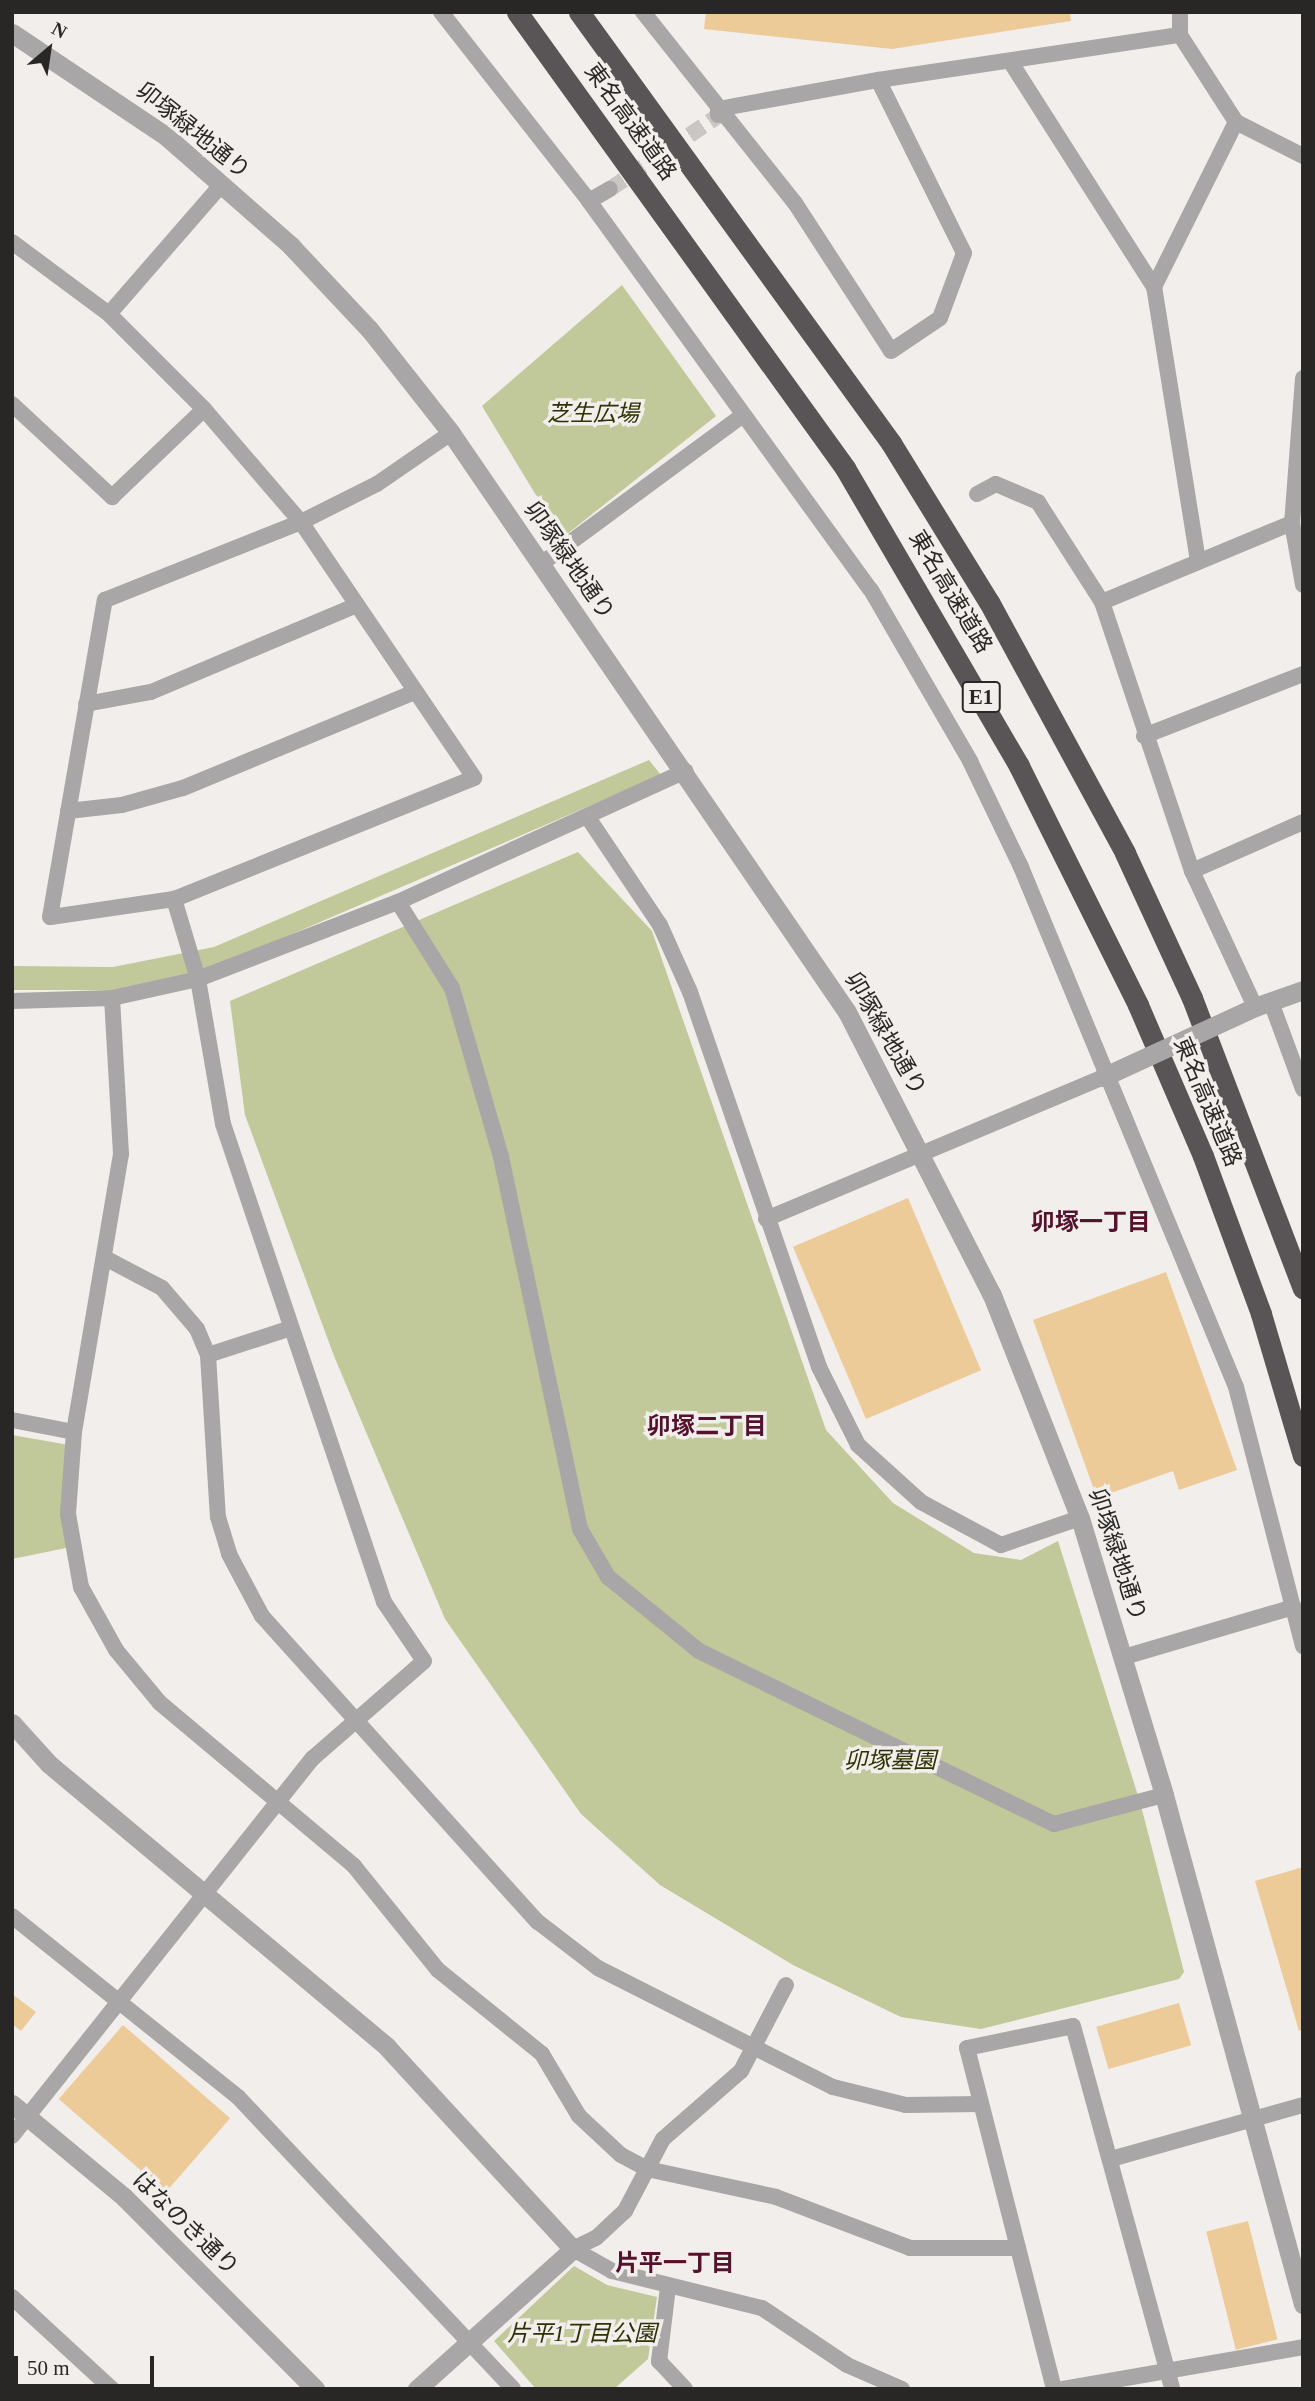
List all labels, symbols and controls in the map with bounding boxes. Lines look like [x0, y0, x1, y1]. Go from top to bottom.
north arrow [14, 14, 84, 84]
text: N [48, 18, 71, 43]
street label: 東名高速道路 [578, 58, 682, 186]
street label: 卯塚緑地通り [131, 77, 255, 185]
park label: 芝生広場 [547, 400, 639, 428]
street label: 卯塚緑地通り [518, 497, 620, 625]
street label: 東名高速道路 [903, 526, 997, 658]
road number: E1 [960, 680, 1002, 714]
street label: 卯塚緑地通り [839, 967, 931, 1101]
street label: 東名高速道路 [1167, 1033, 1247, 1171]
district label: 卯塚一丁目 [1031, 1209, 1151, 1237]
district label: 卯塚二丁目 [647, 1413, 767, 1441]
street label: 卯塚緑地通り [1083, 1485, 1151, 1625]
park label: 卯塚墓園 [844, 1747, 936, 1775]
street label: はなのき通り [126, 2166, 244, 2282]
district label: 片平一丁目 [615, 2250, 735, 2278]
park label: 片平1丁目公園 [507, 2320, 657, 2348]
scale bar [18, 2342, 158, 2386]
text: 50 m [27, 2356, 70, 2380]

